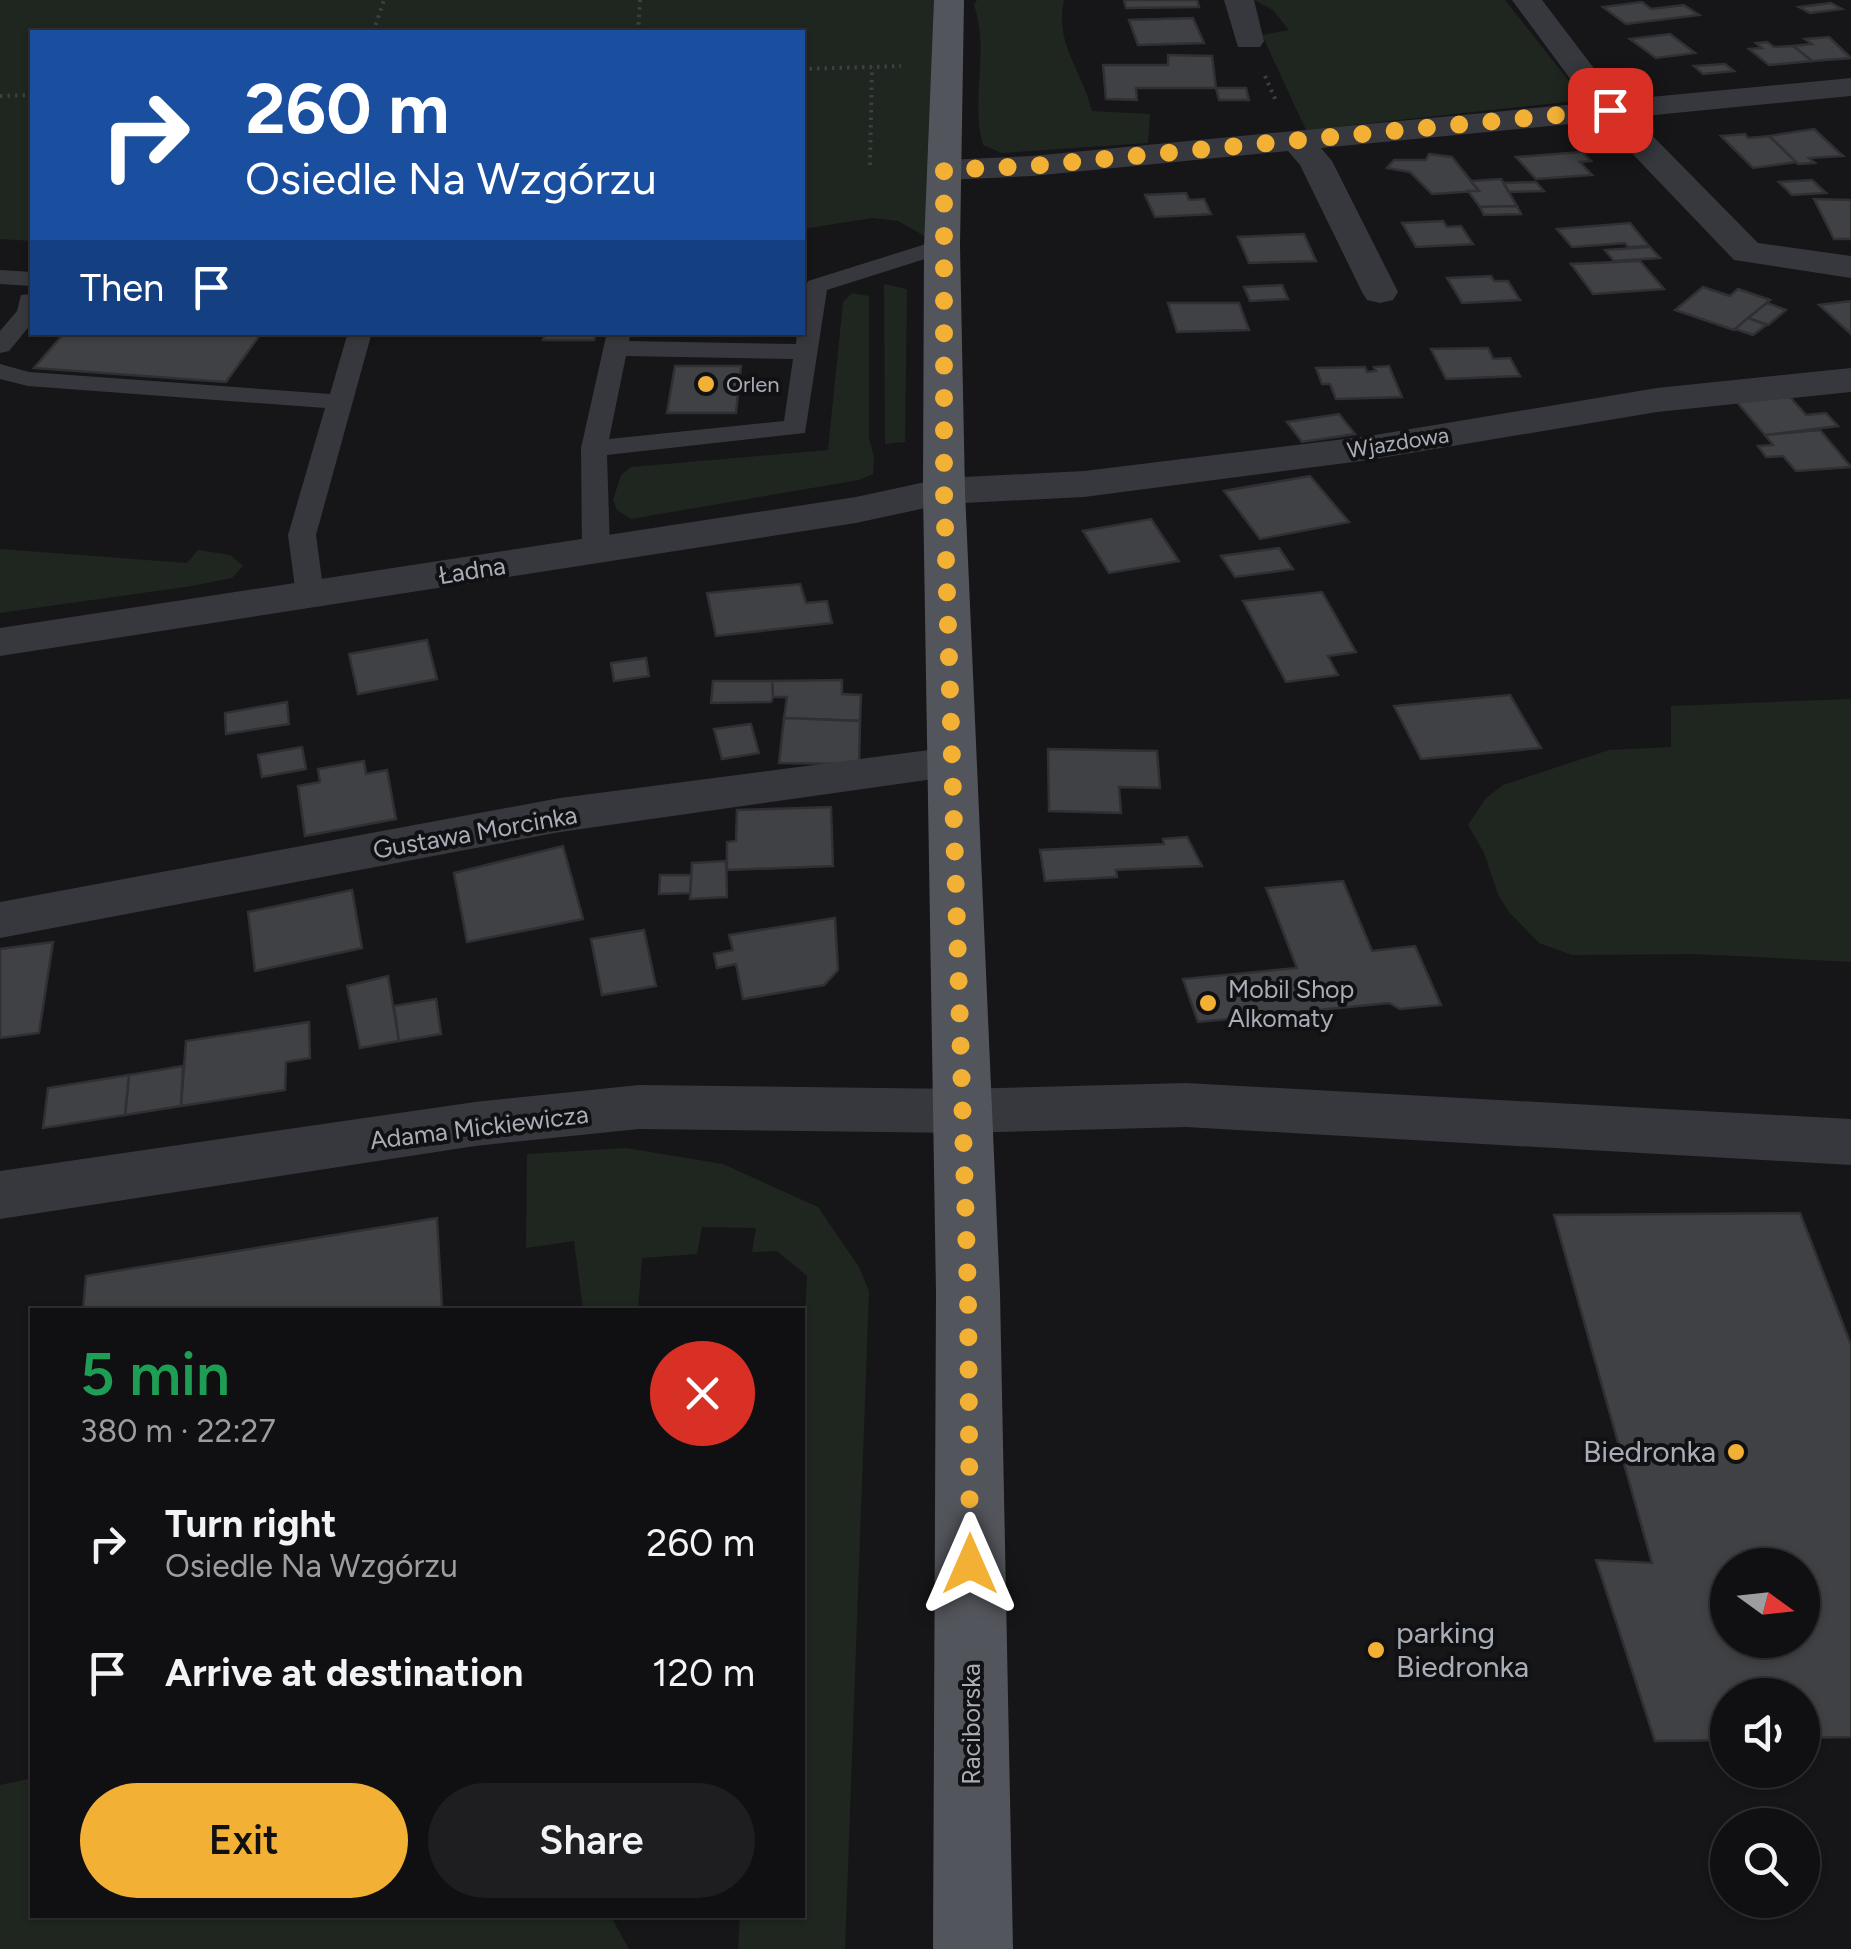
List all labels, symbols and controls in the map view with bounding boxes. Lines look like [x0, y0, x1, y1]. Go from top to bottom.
text: 260 m [245, 66, 449, 151]
pin [1568, 68, 1653, 153]
icon: right [80, 70, 210, 200]
icon: arrive [1583, 83, 1638, 138]
text: Osiedle Na Wzgórzu [245, 151, 657, 205]
icon: arrive [184, 260, 239, 315]
text: Then [80, 265, 164, 311]
place label: Orlen [726, 371, 780, 398]
marker: Orlen [695, 373, 717, 395]
street label: Wjazdowa [1345, 421, 1451, 464]
street label: Ładna [437, 550, 507, 590]
street label: Gustawa Morcinka [371, 799, 579, 865]
place label: Mobil Shop Alkomaty [1228, 974, 1354, 1033]
marker: Mobil Shop Alkomaty [1197, 992, 1219, 1014]
street label: Adama Mickiewicza [368, 1099, 590, 1155]
text: 5 min [80, 1338, 230, 1410]
button: close [650, 1341, 755, 1446]
text: 380 m · 22:27 [80, 1412, 276, 1450]
place label: Biedronka [1583, 1433, 1716, 1470]
marker: Biedronka [1725, 1441, 1747, 1463]
text: Turn right [165, 1501, 337, 1547]
position arrow [918, 1512, 1022, 1616]
icon: right [80, 1516, 135, 1571]
text: 260 m [646, 1520, 755, 1566]
text: Osiedle Na Wzgórzu [165, 1547, 458, 1585]
north arrow [1710, 1548, 1820, 1658]
map controls [1710, 1548, 1820, 1918]
place label: parking Biedronka [1396, 1614, 1529, 1685]
marker: parking Biedronka [1365, 1639, 1387, 1661]
icon: arrive [80, 1646, 135, 1701]
text: Arrive at destination [165, 1650, 523, 1696]
text: 120 m [652, 1650, 755, 1696]
street label: Raciborska [956, 1663, 986, 1785]
button: sound [1710, 1678, 1820, 1788]
button: Exit [80, 1783, 408, 1898]
button: Share [428, 1783, 755, 1898]
button: search [1710, 1808, 1820, 1918]

